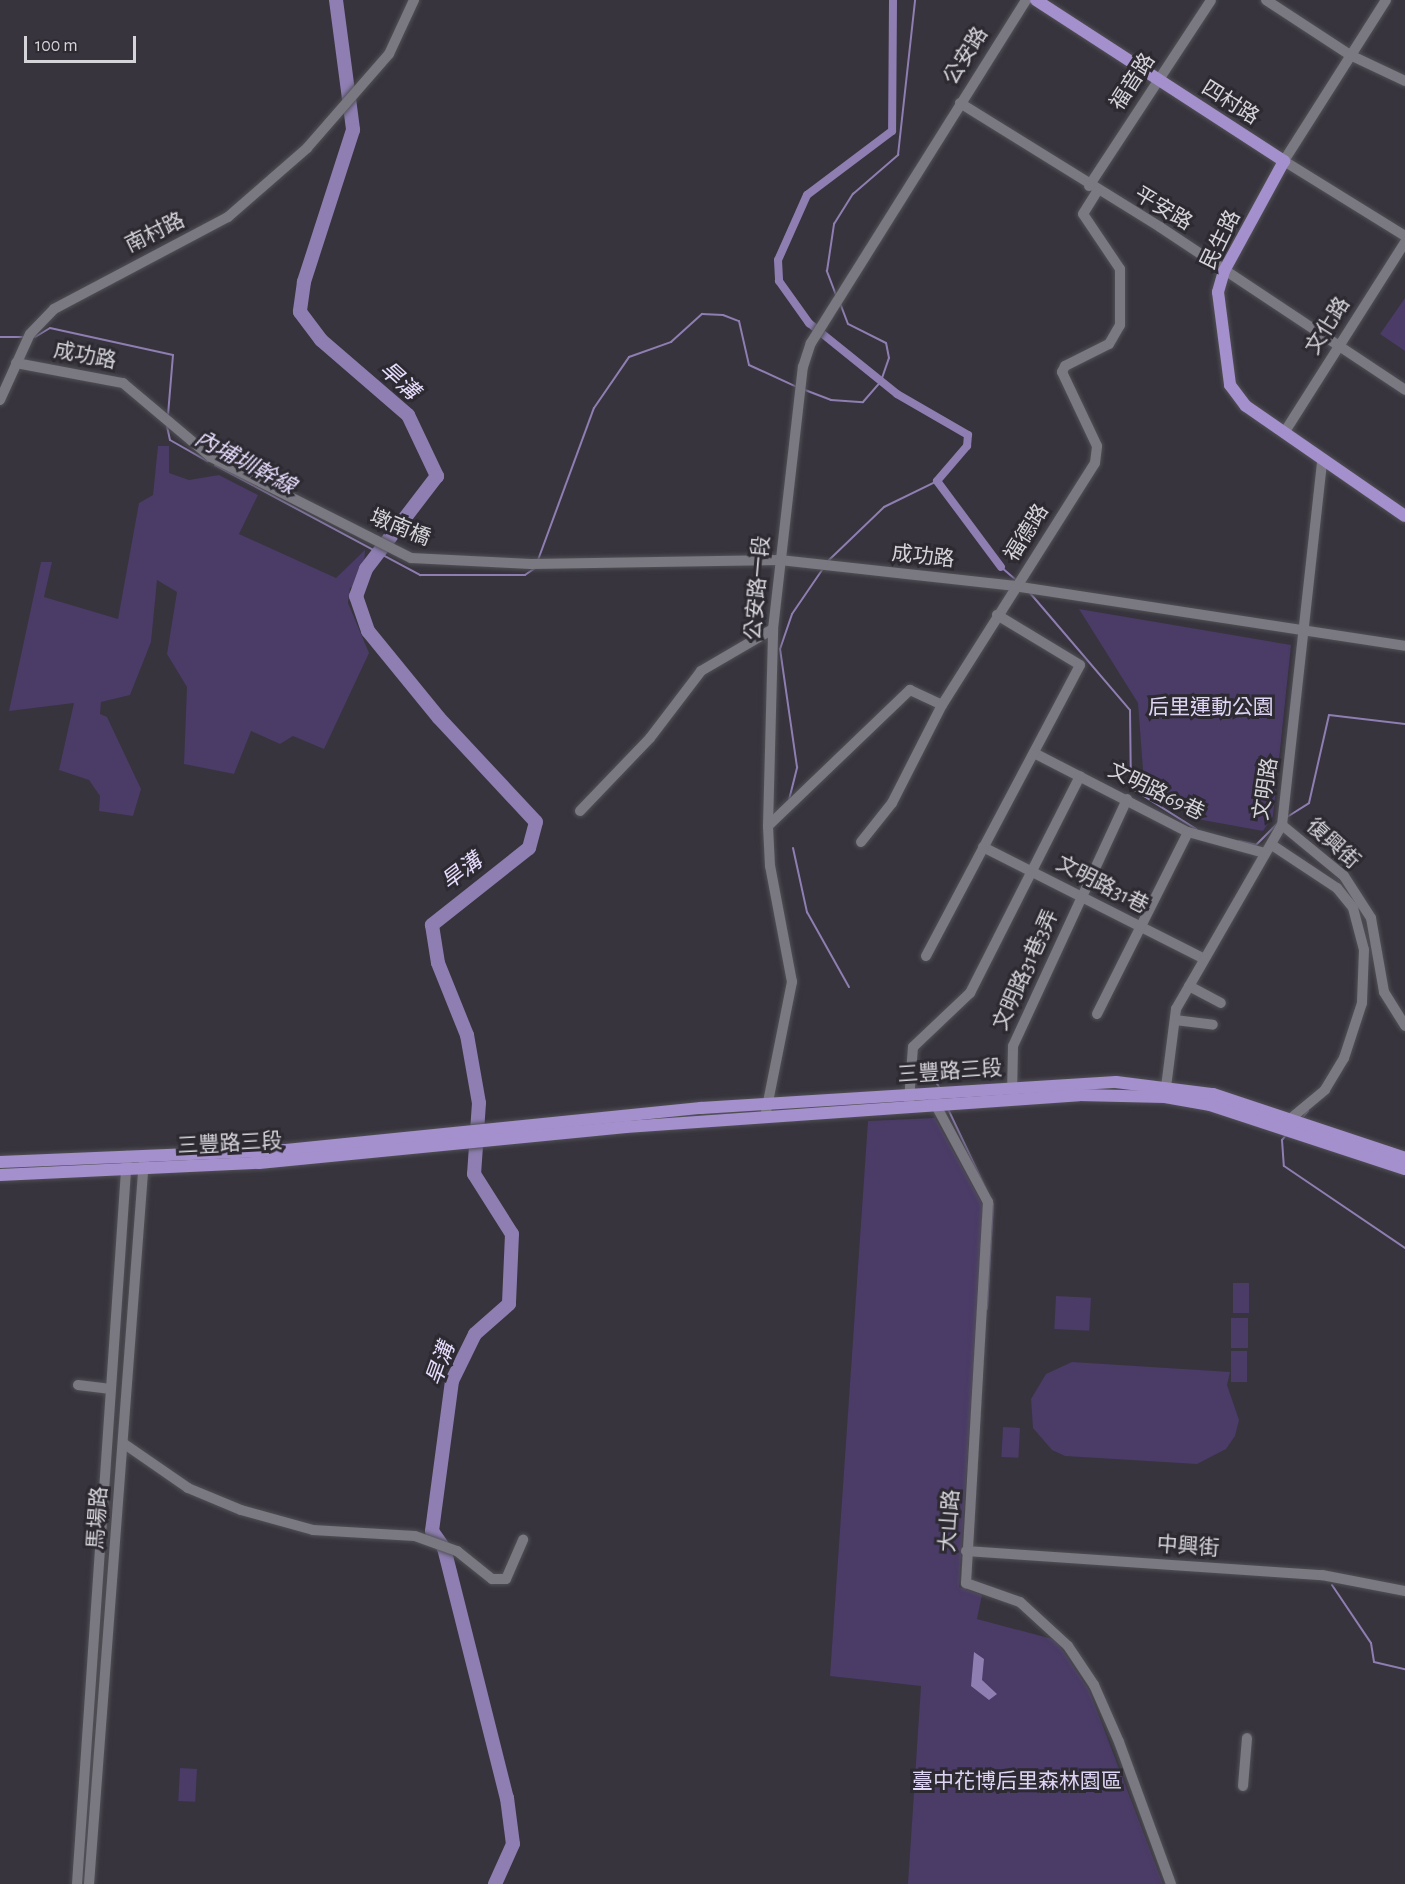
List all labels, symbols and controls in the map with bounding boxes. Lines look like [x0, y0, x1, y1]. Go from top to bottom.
street label: 公安路 [939, 23, 993, 89]
scale bar [27, 24, 140, 62]
text: 100 m [35, 37, 78, 55]
street label: 福音路 [1105, 49, 1161, 115]
street label: 四村路 [1197, 76, 1263, 130]
street label: 平安路 [1130, 182, 1196, 236]
street label: 民生路 [1196, 206, 1246, 274]
street label: 南村路 [121, 208, 189, 258]
street label: 文化路 [1301, 293, 1355, 359]
street label: 成功路 [52, 338, 118, 374]
water label: 旱溝 [374, 356, 424, 406]
water label: 內埔圳幹線 [190, 426, 300, 500]
street label: 福德路 [1000, 500, 1054, 566]
street label: 墩南橋 [366, 505, 434, 551]
street label: 公安路一段 [741, 535, 775, 641]
street label: 成功路 [890, 541, 956, 573]
park label: 后里運動公園 [1148, 695, 1274, 721]
street label: 文明路 [1249, 756, 1283, 822]
street label: 文明路69巷 [1104, 758, 1208, 826]
street label: 復興街 [1301, 814, 1365, 874]
water label: 旱溝 [436, 848, 488, 896]
street label: 文明路31巷 [1052, 851, 1152, 919]
street label: 文明路31巷3弄 [988, 906, 1064, 1034]
street label: 三豐路三段 [897, 1056, 1003, 1088]
street label: 三豐路三段 [177, 1129, 283, 1159]
water label: 旱溝 [421, 1339, 461, 1389]
street label: 馬場路 [83, 1486, 113, 1550]
street label: 大山路 [935, 1489, 965, 1553]
street label: 中興街 [1156, 1532, 1220, 1562]
park label: 臺中花博后里森林園區 [912, 1769, 1122, 1795]

